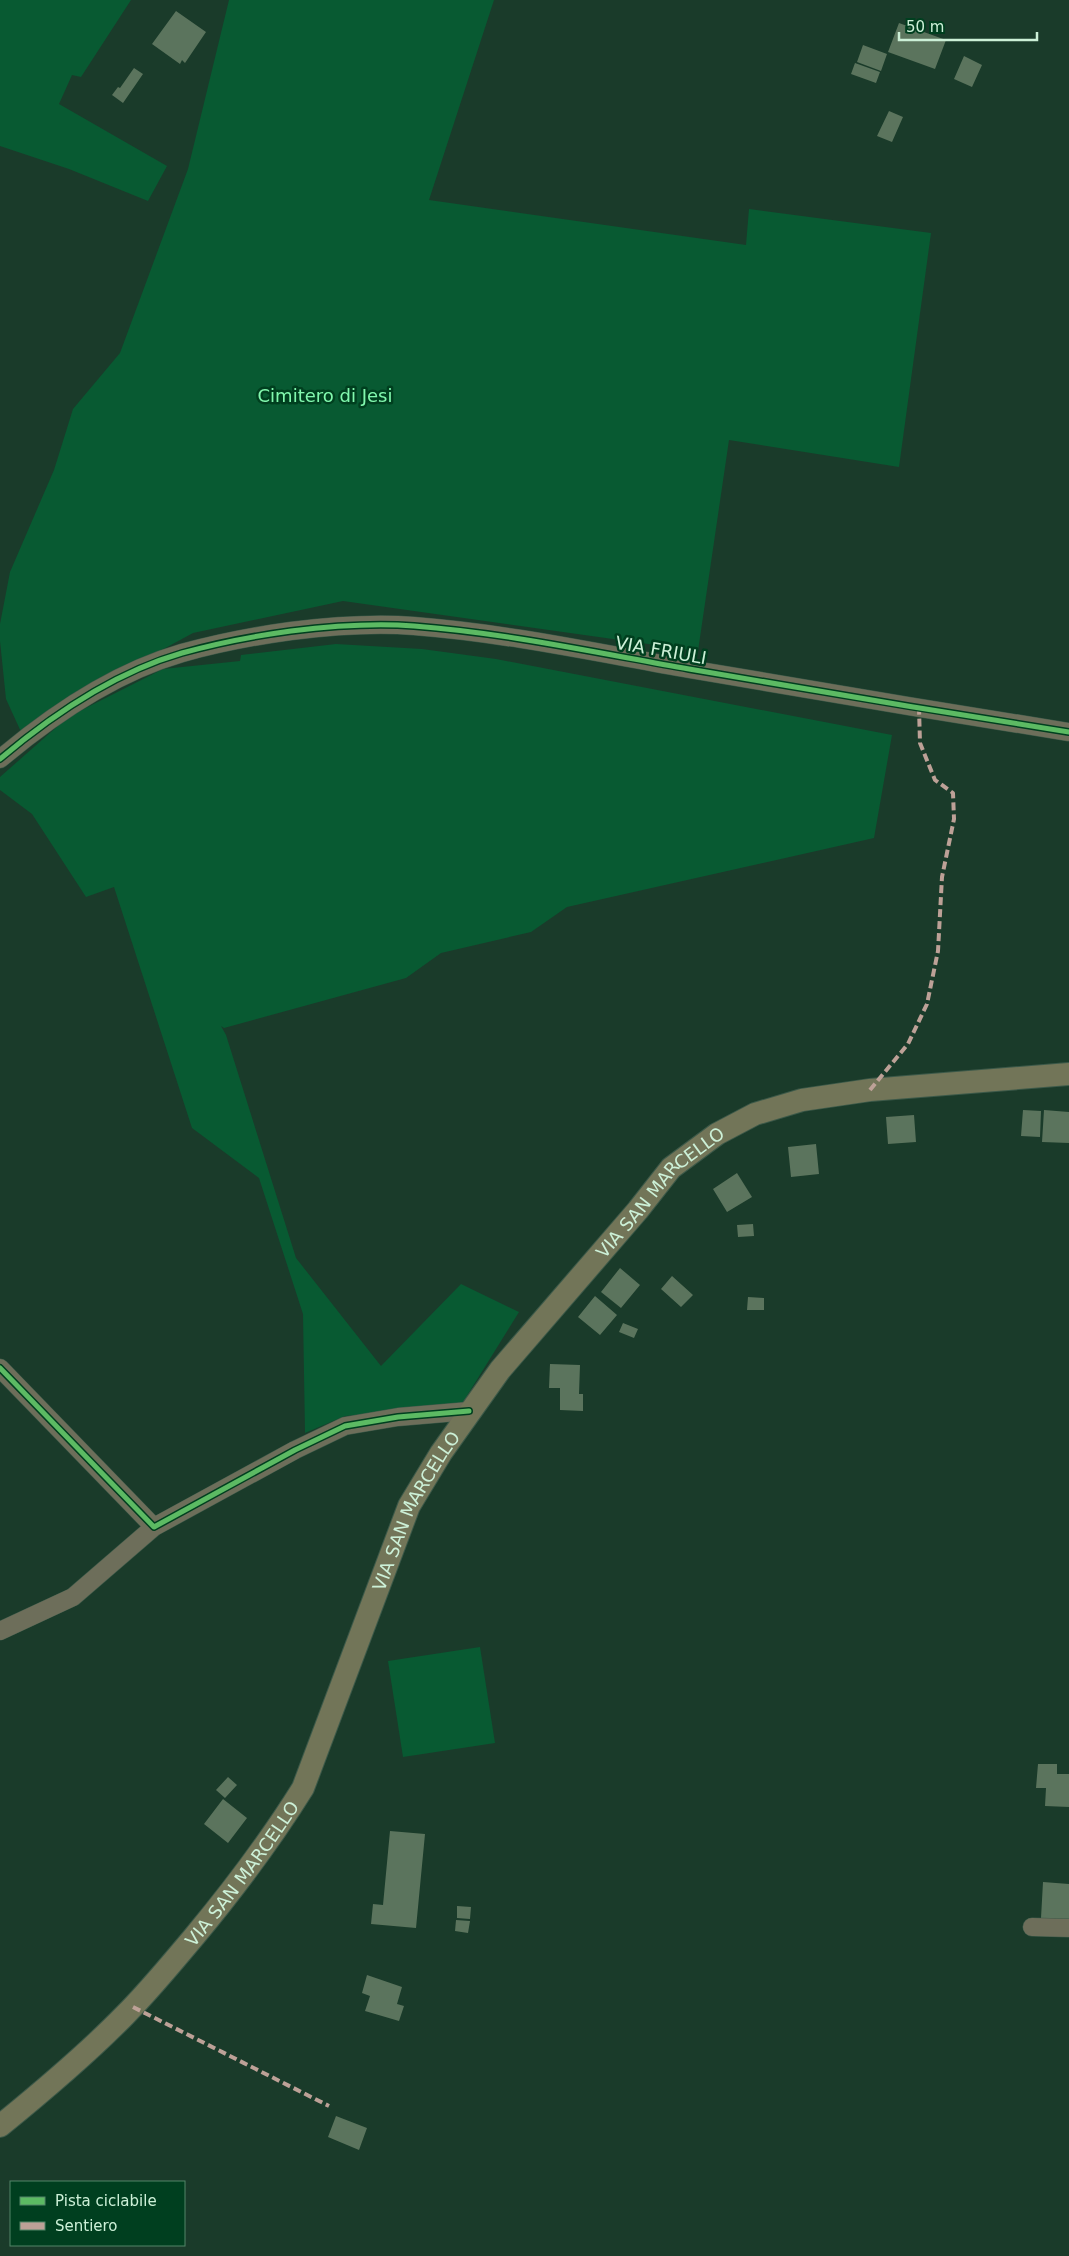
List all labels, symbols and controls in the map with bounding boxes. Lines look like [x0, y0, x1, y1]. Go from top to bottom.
scale bar [899, 10, 1036, 42]
text: 50 m [906, 18, 944, 36]
park label: Cimitero di Jesi [258, 385, 392, 406]
street label: VIA FRIULI [614, 632, 708, 668]
street label: VIA SAN MARCELLO [591, 1122, 728, 1262]
street label: VIA SAN MARCELLO [368, 1427, 464, 1593]
street label: VIA SAN MARCELLO [180, 1797, 303, 1950]
legend [10, 2181, 185, 2246]
text: Pista ciclabile [55, 2192, 157, 2210]
text: Sentiero [55, 2217, 118, 2235]

